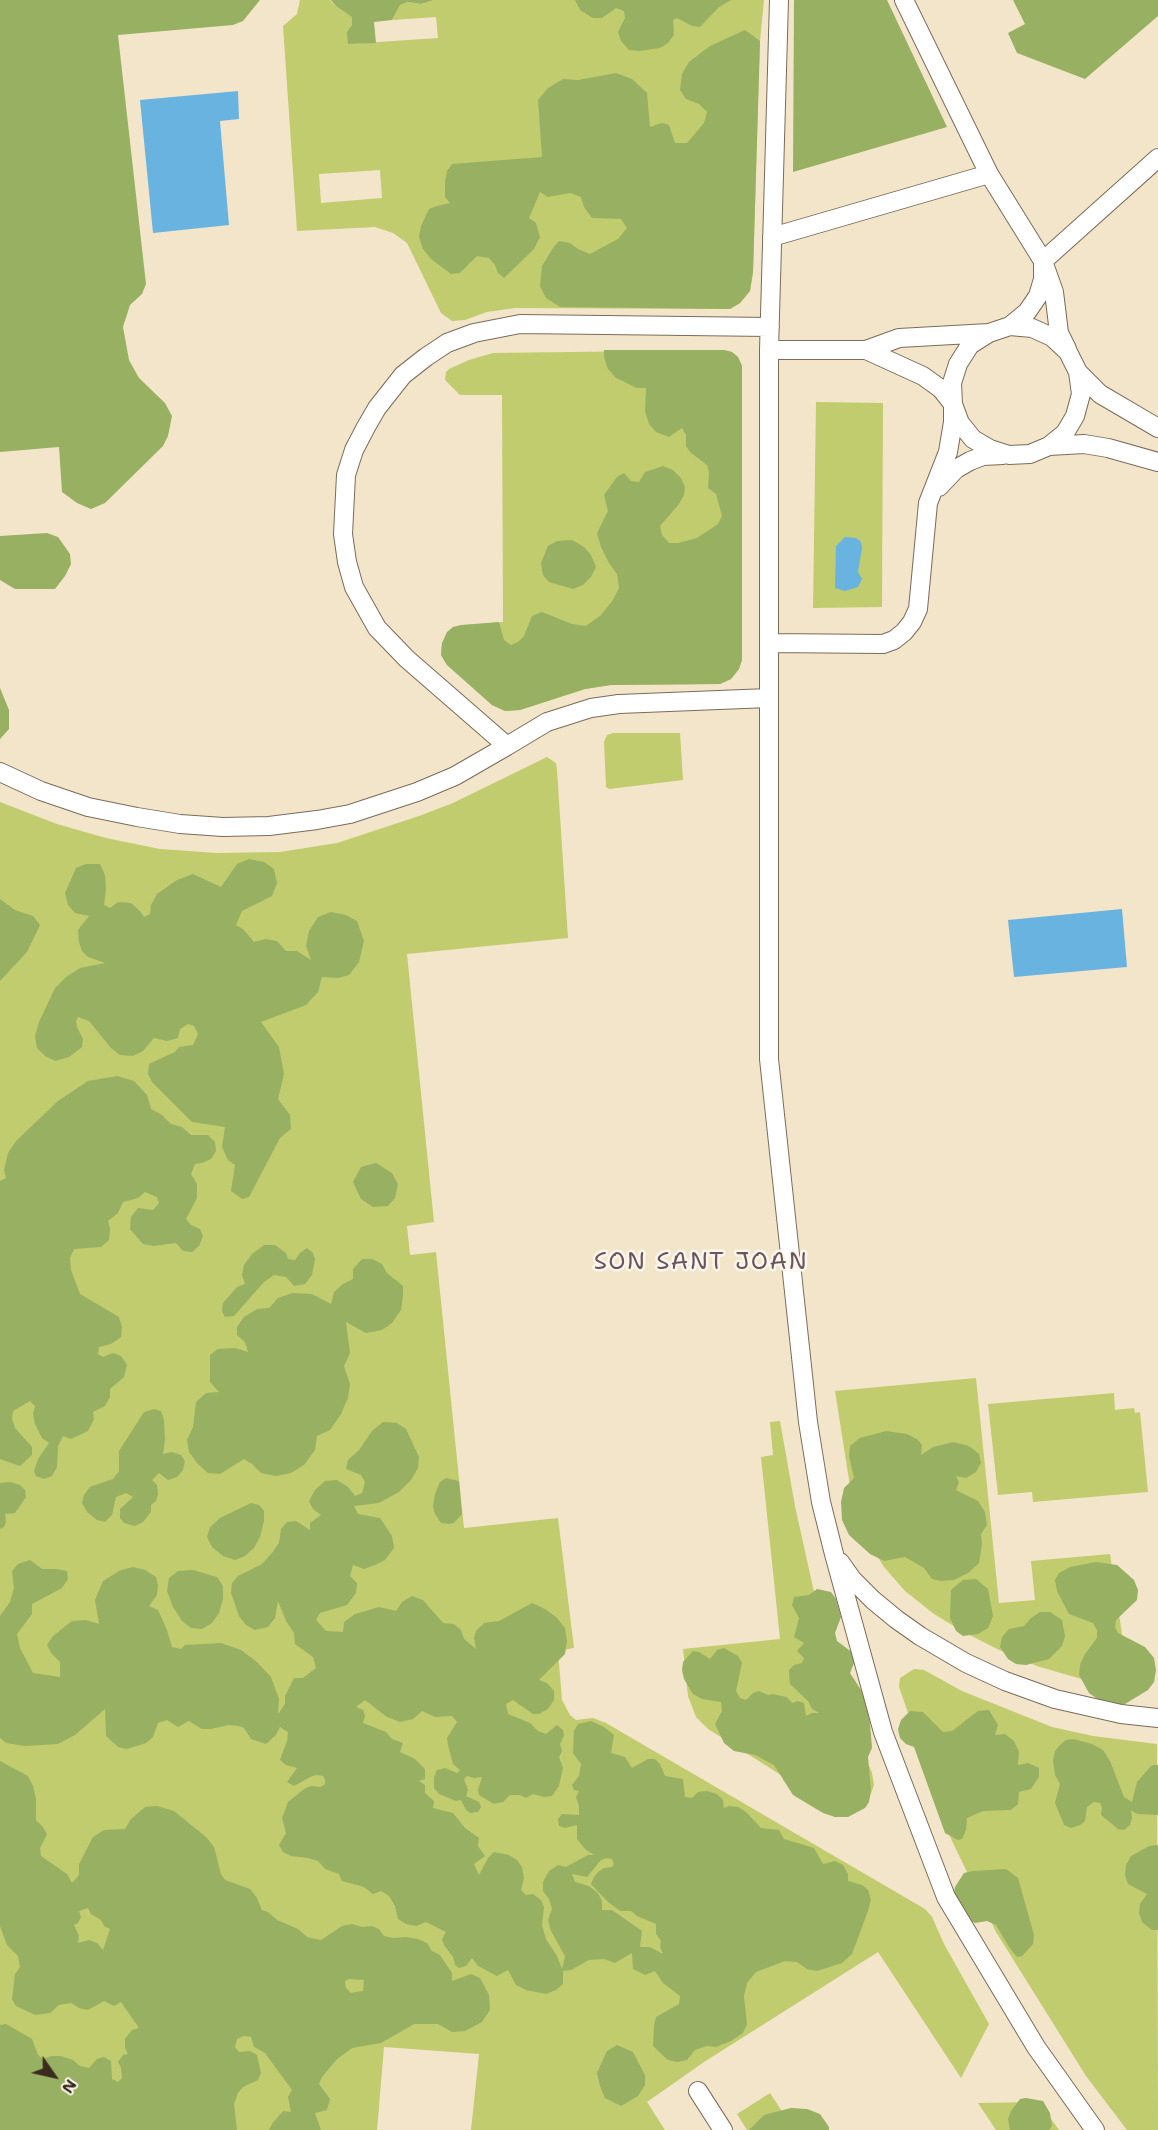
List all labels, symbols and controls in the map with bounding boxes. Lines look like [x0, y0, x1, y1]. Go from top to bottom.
district label: SON SANT JOAN [594, 1249, 808, 1277]
north arrow [24, 2046, 84, 2106]
text: N [57, 2075, 82, 2097]

